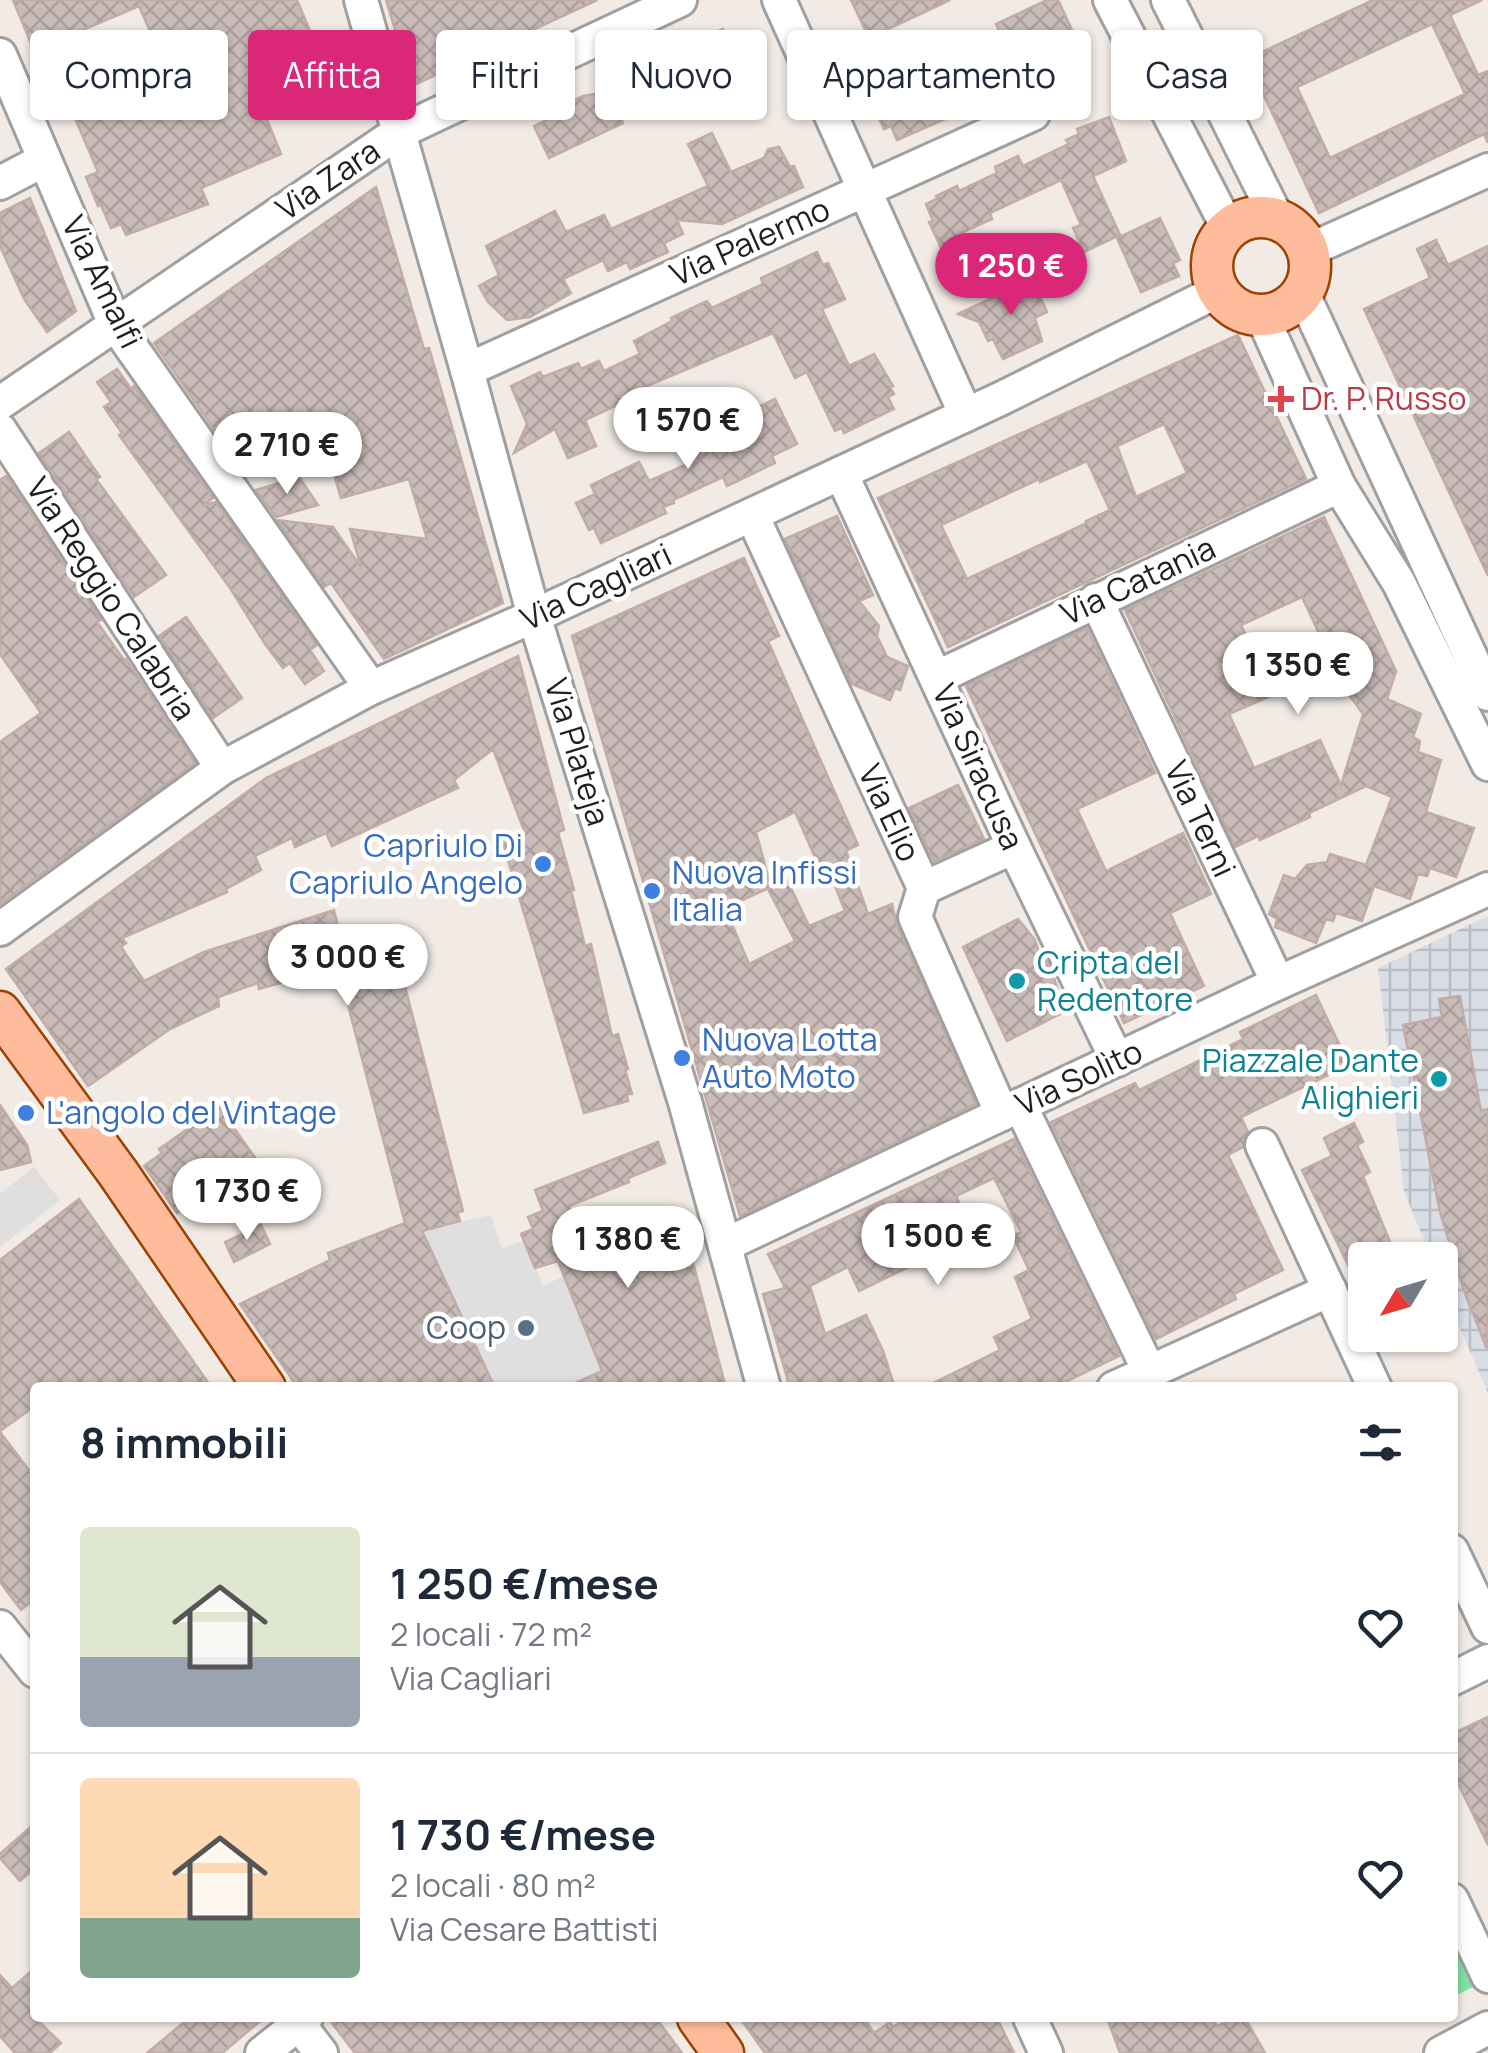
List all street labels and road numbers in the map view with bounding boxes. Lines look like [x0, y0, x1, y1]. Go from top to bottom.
street label: Via Zara [267, 128, 388, 230]
street label: Via Palermo [663, 186, 836, 296]
street label: Via Amalfi [52, 208, 154, 355]
street label: Via Reggio Calabria [17, 468, 207, 728]
street label: Via Catania [1053, 525, 1222, 635]
street label: Via Cagliari [513, 532, 678, 640]
street label: Via Plateja [535, 673, 621, 831]
street label: Via Siracusa [923, 677, 1035, 857]
street label: Via Terni [1155, 753, 1247, 884]
street label: Via Elio [848, 757, 931, 868]
street label: Via Solìto [1008, 1029, 1149, 1126]

